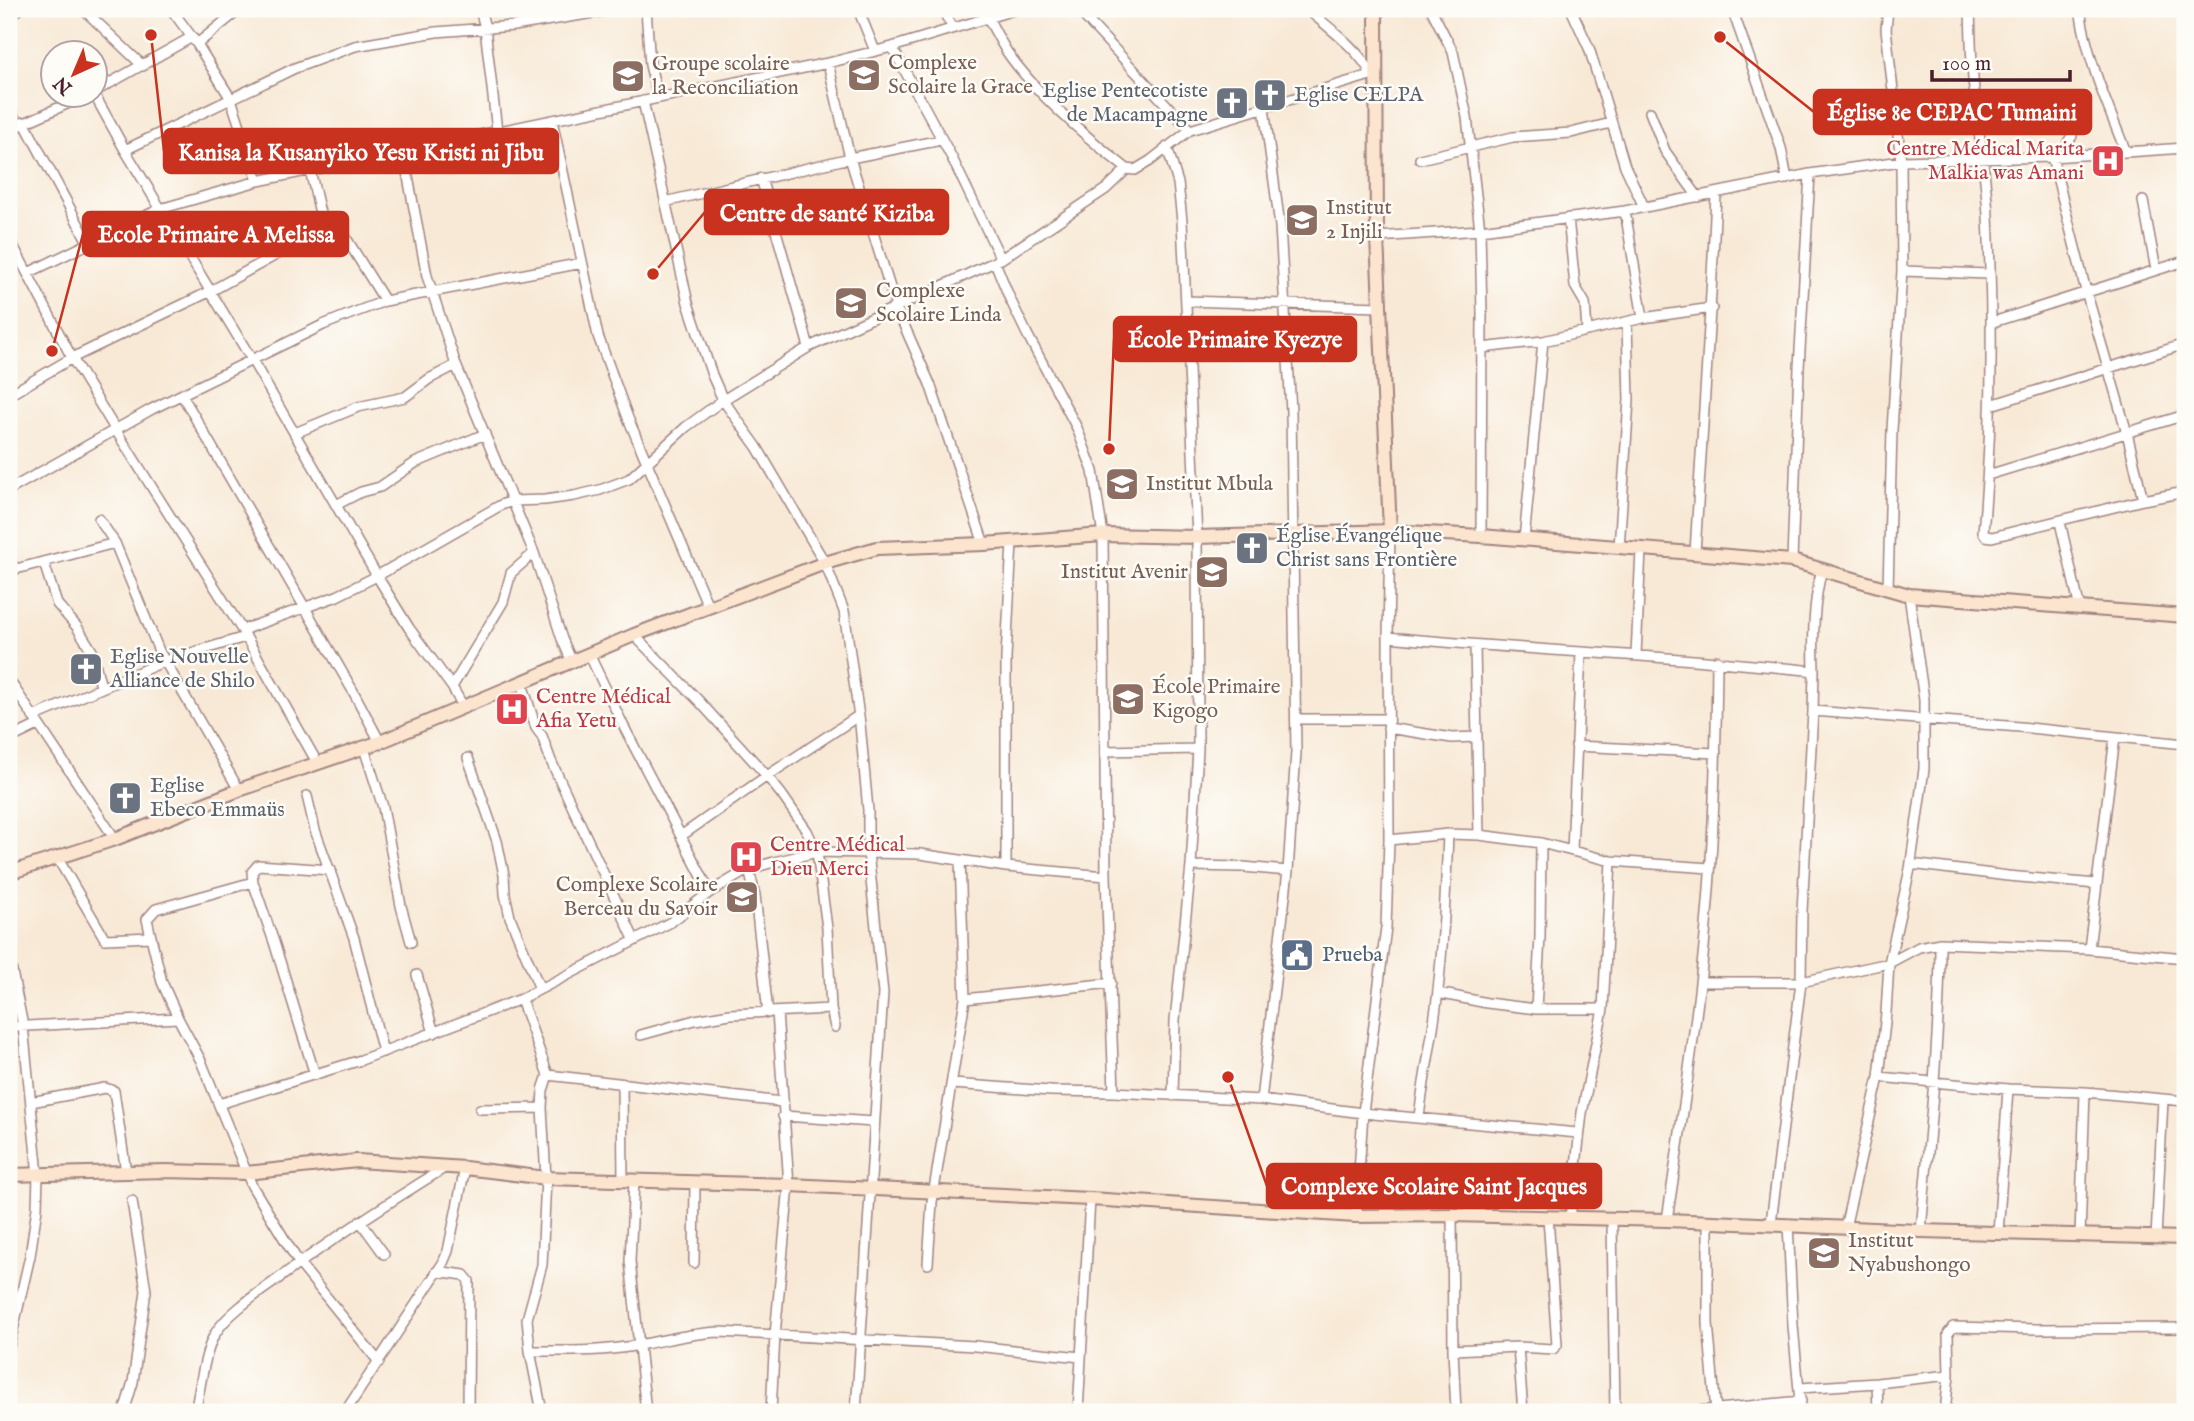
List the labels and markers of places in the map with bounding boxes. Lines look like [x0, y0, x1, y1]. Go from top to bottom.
place label: Complexe Scolaire la Grace [888, 50, 1033, 101]
place label: Groupe scolaire la Reconciliation [652, 51, 799, 102]
school or university icon: Complexe Scolaire la Grace [845, 56, 883, 94]
school or university icon: Groupe scolaire la Reconciliation [609, 57, 647, 95]
church icon: Eglise CELPA [1251, 76, 1289, 114]
place label: Eglise Pentecotiste de Macampagne [1042, 78, 1208, 129]
place label: Eglise CELPA [1294, 82, 1424, 109]
church icon: Eglise Pentecotiste de Macampagne [1213, 84, 1251, 122]
callout: Église 8e CEPAC Tumaini [1814, 90, 2091, 134]
callout: Kanisa la Kusanyiko Yesu Kristi ni Jibu [164, 129, 558, 173]
place label: Centre Médical Marita Malkia was Amani [1886, 136, 2085, 187]
hospital icon: Centre Médical Marita Malkia was Amani [2089, 142, 2127, 180]
callout: Centre de santé Kiziba [705, 190, 948, 234]
place label: Institut 2 Injili [1326, 195, 1392, 246]
school or university icon: Institut 2 Injili [1283, 201, 1321, 239]
callout: Ecole Primaire A Melissa [83, 212, 348, 256]
place label: Complexe Scolaire Linda [876, 278, 1002, 329]
school or university icon: Complexe Scolaire Linda [832, 284, 870, 322]
callout: École Primaire Kyezye [1114, 317, 1356, 361]
school or university icon: Institut Mbula [1103, 465, 1141, 503]
place label: Institut Mbula [1146, 471, 1274, 498]
place label: Église Évangélique Christ sans Frontière [1276, 522, 1458, 574]
church icon: Église Évangélique Christ sans Frontière [1233, 529, 1271, 567]
school or university icon: Institut Avenir [1193, 553, 1231, 591]
place label: Institut Avenir [1061, 559, 1188, 586]
place label: Eglise Nouvelle Alliance de Shilo [109, 644, 255, 695]
church icon: Eglise Nouvelle Alliance de Shilo [67, 650, 105, 688]
place label: École Primaire Kigogo [1152, 673, 1281, 725]
school or university icon: École Primaire Kigogo [1109, 680, 1147, 718]
place label: Centre Médical Afia Yetu [535, 684, 671, 735]
hospital icon: Centre Médical Afia Yetu [493, 690, 531, 728]
place label: Eglise Ebeco Emmaüs [150, 773, 285, 824]
church icon: Eglise Ebeco Emmaüs [106, 779, 144, 817]
place label: Centre Médical Dieu Merci [770, 832, 905, 883]
hospital icon: Centre Médical Dieu Merci [727, 838, 765, 876]
place label: Complexe Scolaire Berceau du Savoir [556, 872, 718, 923]
school or university icon: Complexe Scolaire Berceau du Savoir [723, 878, 761, 916]
public building icon: Prueba [1278, 936, 1316, 974]
place label: Prueba [1322, 942, 1384, 969]
callout: Complexe Scolaire Saint Jacques [1267, 1164, 1601, 1208]
place label: Institut Nyabushongo [1848, 1228, 1971, 1279]
school or university icon: Institut Nyabushongo [1805, 1234, 1843, 1272]

